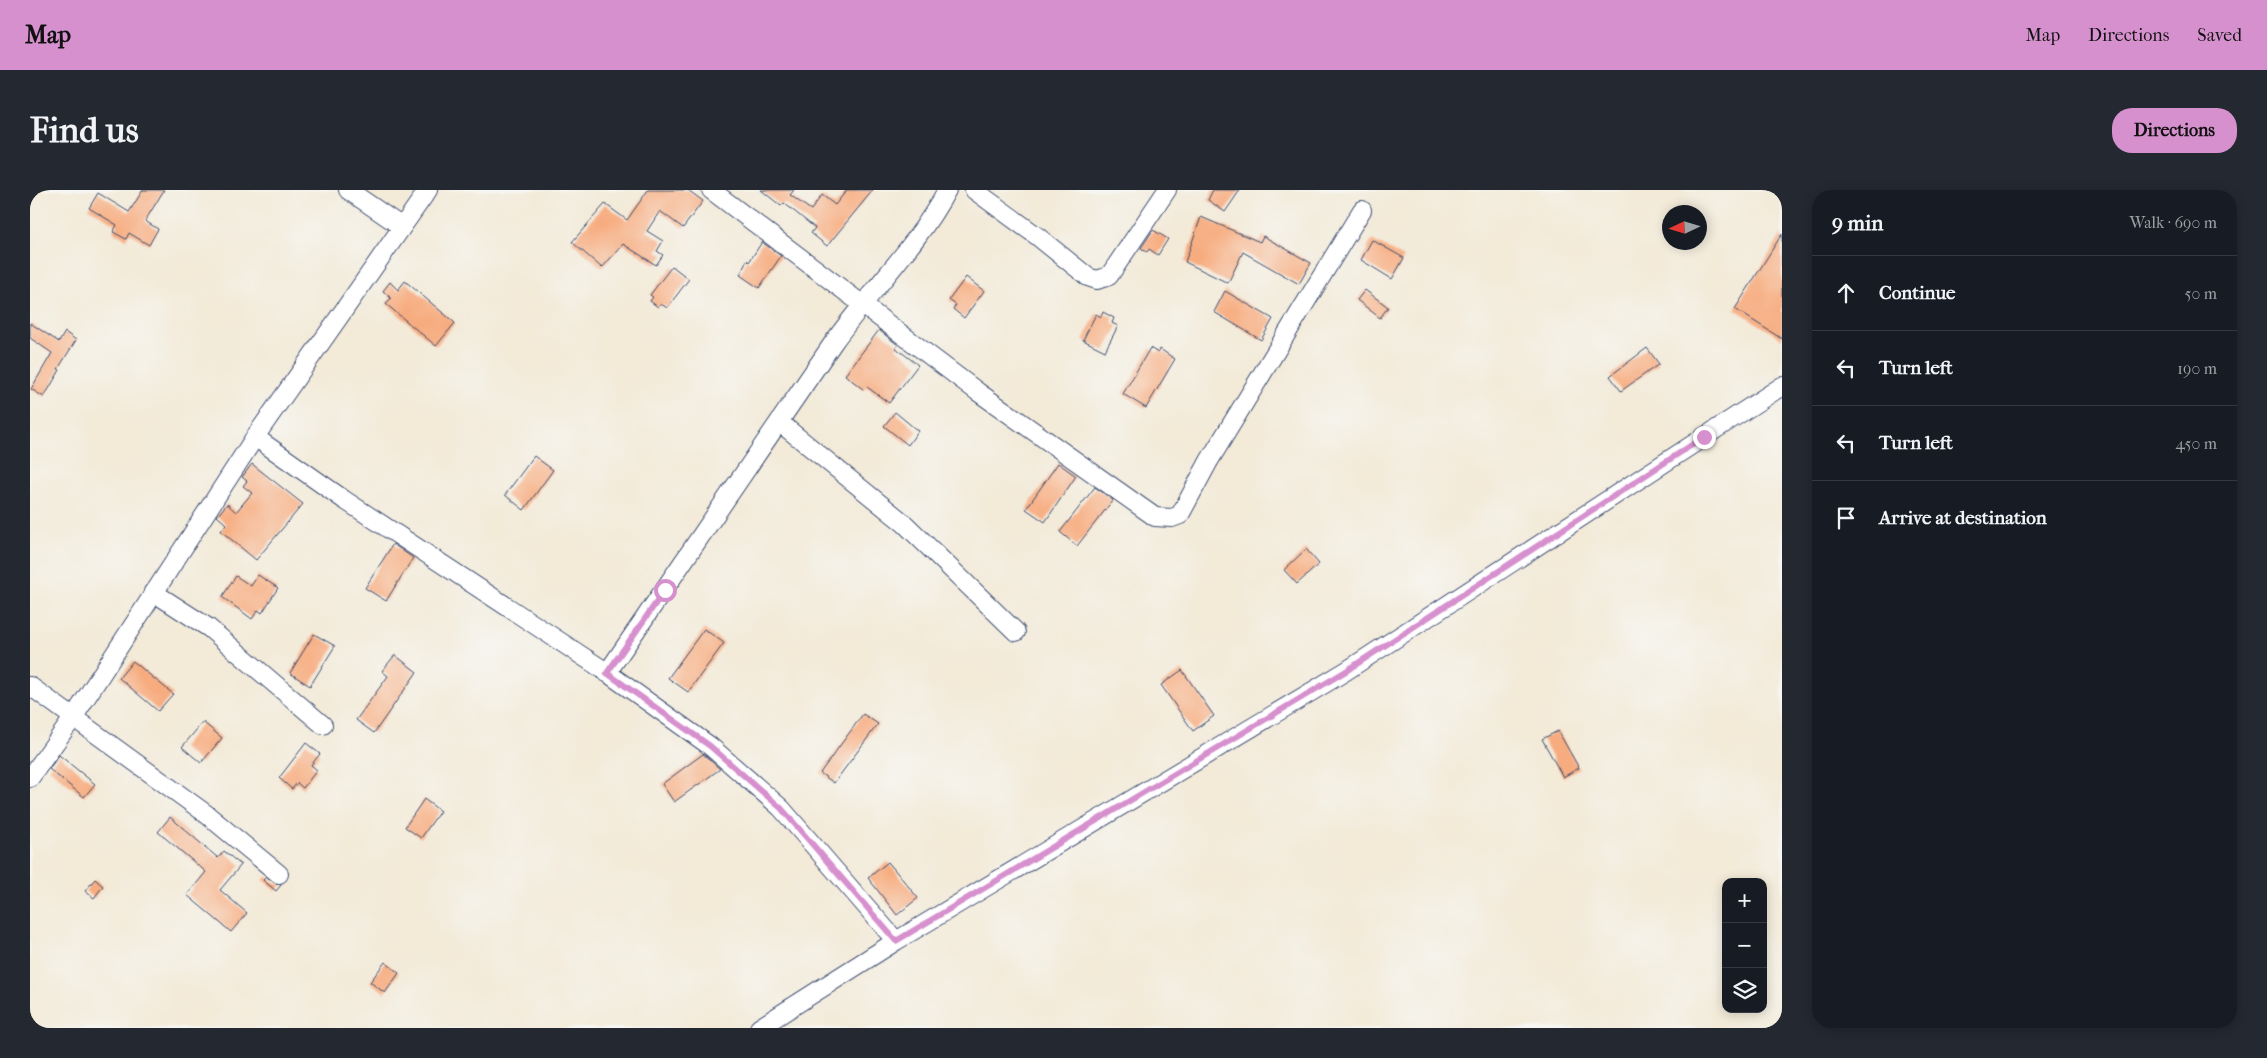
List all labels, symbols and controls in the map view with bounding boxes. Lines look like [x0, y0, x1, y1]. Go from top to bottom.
text: Map [25, 21, 71, 49]
text: Map [2026, 25, 2060, 46]
text: Directions [2088, 25, 2169, 46]
text: Saved [2197, 25, 2242, 46]
button: Directions [2112, 108, 2237, 153]
text: Find us [30, 110, 139, 151]
north arrow [1662, 205, 1707, 250]
text: 9 min [1832, 211, 1883, 235]
text: Walk · 690 m [2130, 213, 2217, 232]
icon: ahead [1832, 279, 1860, 307]
text: Continue [1879, 282, 1955, 304]
text: 50 m [2185, 284, 2217, 303]
icon: left [1832, 354, 1860, 382]
text: Turn left [1879, 357, 1953, 379]
text: 190 m [2177, 359, 2217, 378]
route end [1693, 426, 1716, 449]
icon: left [1832, 429, 1860, 457]
text: Turn left [1879, 432, 1953, 454]
text: 450 m [2176, 434, 2217, 453]
icon: arrive [1832, 504, 1860, 532]
text: Arrive at destination [1879, 507, 2047, 529]
route start [654, 579, 677, 602]
map controls [1722, 878, 1767, 1013]
button: + [1722, 878, 1767, 923]
button: − [1722, 923, 1767, 968]
button: layers [1722, 968, 1767, 1013]

